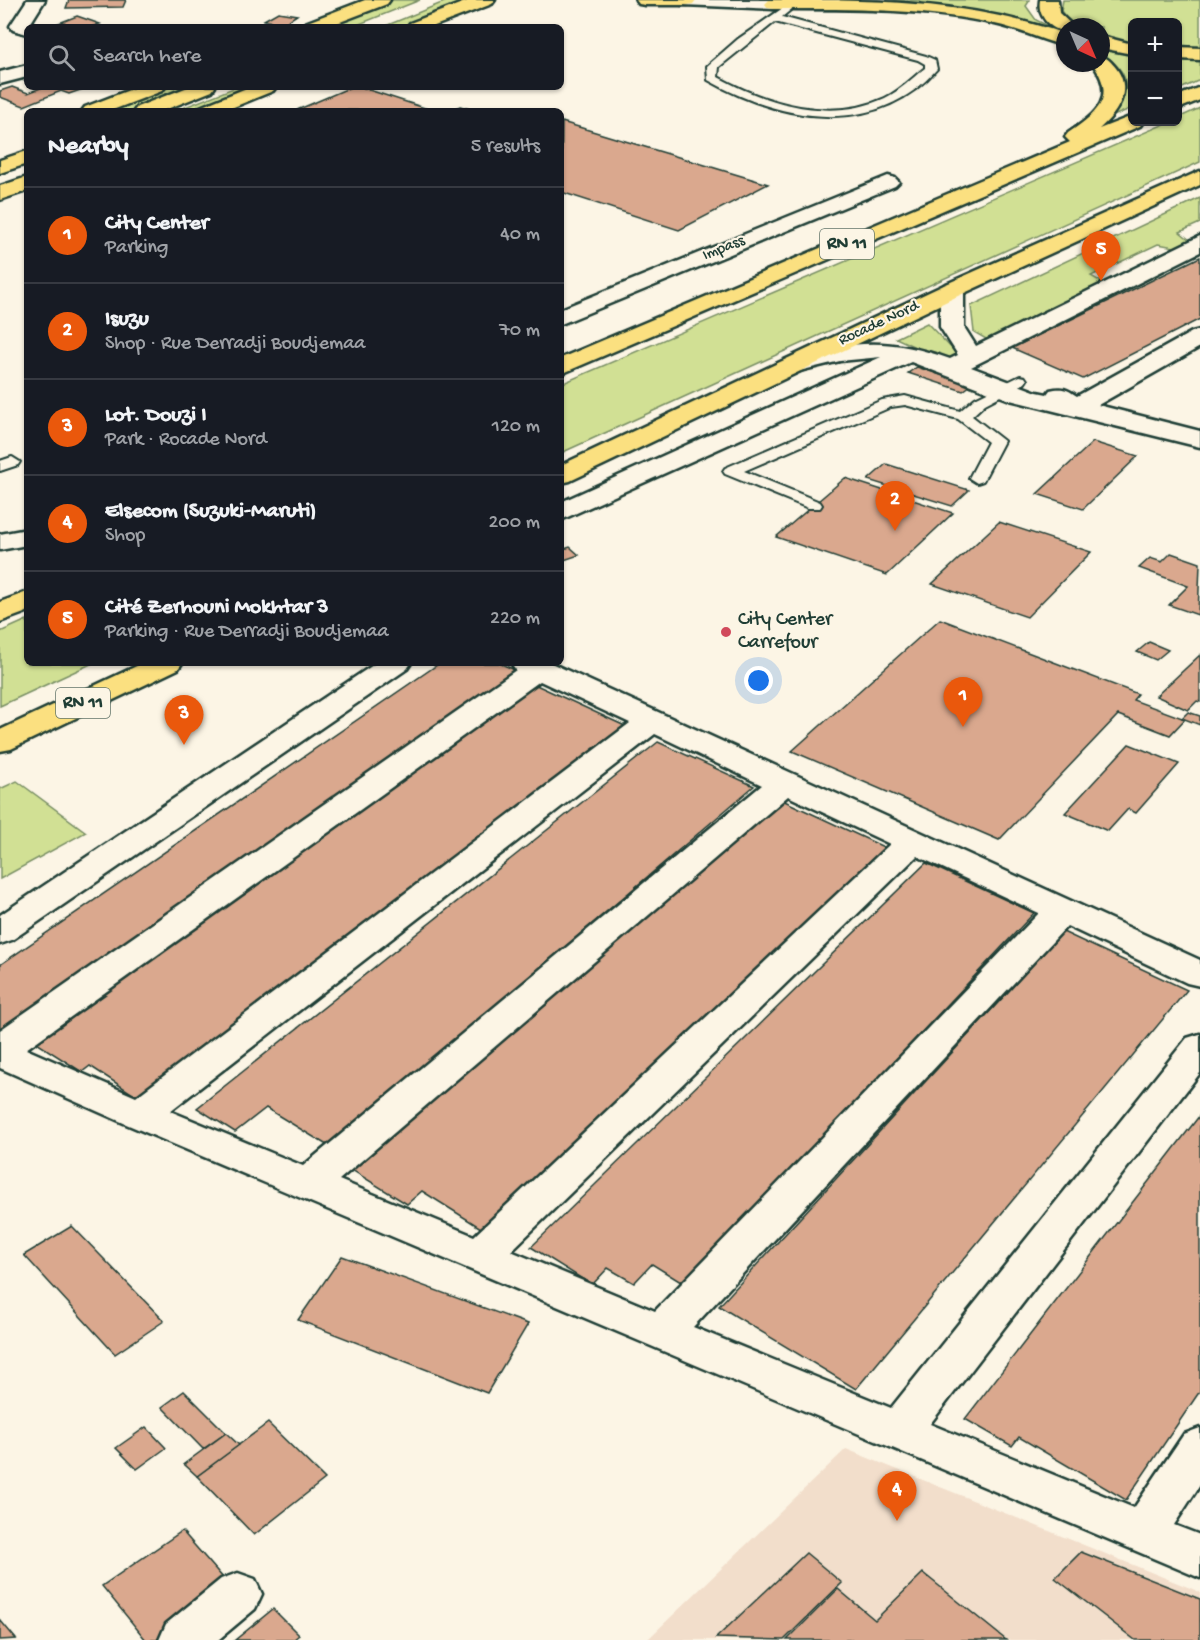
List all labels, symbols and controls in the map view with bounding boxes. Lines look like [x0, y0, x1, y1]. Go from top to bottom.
north arrow [1056, 18, 1110, 72]
map controls [1128, 18, 1182, 126]
button: + [1128, 18, 1182, 72]
search box [24, 24, 564, 90]
icon: search [45, 41, 78, 74]
text: Search here [93, 44, 201, 70]
button: − [1128, 72, 1182, 126]
text: Nearby [48, 132, 129, 163]
text: 5 results [471, 136, 540, 159]
text: City Center [105, 211, 209, 237]
text: 1 [63, 224, 72, 247]
text: 40 m [500, 224, 540, 247]
road number: RN 11 [820, 229, 874, 259]
street label: Impass [700, 232, 749, 266]
pin: 5 [1082, 232, 1120, 281]
text: Parking [105, 237, 168, 260]
street label: Rocade Nord [836, 296, 924, 351]
text: Isuzu [105, 307, 149, 333]
text: 2 [63, 320, 72, 343]
text: 70 m [499, 320, 540, 343]
text: Shop · Rue Derradji Boudjemaa [105, 333, 365, 356]
text: Lot. Douzi I [105, 403, 207, 429]
text: 3 [62, 416, 73, 439]
text: 120 m [492, 416, 540, 439]
text: Park · Rocade Nord [105, 429, 267, 452]
pin: 2 [876, 482, 914, 531]
text: Elsecom (Suzuki-Maruti) [105, 499, 317, 525]
text: 4 [63, 512, 72, 535]
text: 200 m [489, 512, 540, 535]
text: Shop [105, 525, 145, 548]
text: Cité Zerhouni Mokhtar 3 [105, 595, 329, 621]
text: 5 [62, 608, 73, 631]
text: 220 m [490, 608, 540, 631]
place label: City Center Carrefour [738, 609, 834, 655]
text: Parking · Rue Derradji Boudjemaa [105, 621, 389, 644]
marker: City Center Carrefour [719, 625, 733, 639]
your location [744, 666, 773, 695]
pin: 1 [944, 678, 982, 727]
road number: RN 11 [56, 688, 110, 718]
pin: 3 [164, 696, 204, 745]
pin: 4 [878, 1472, 916, 1521]

